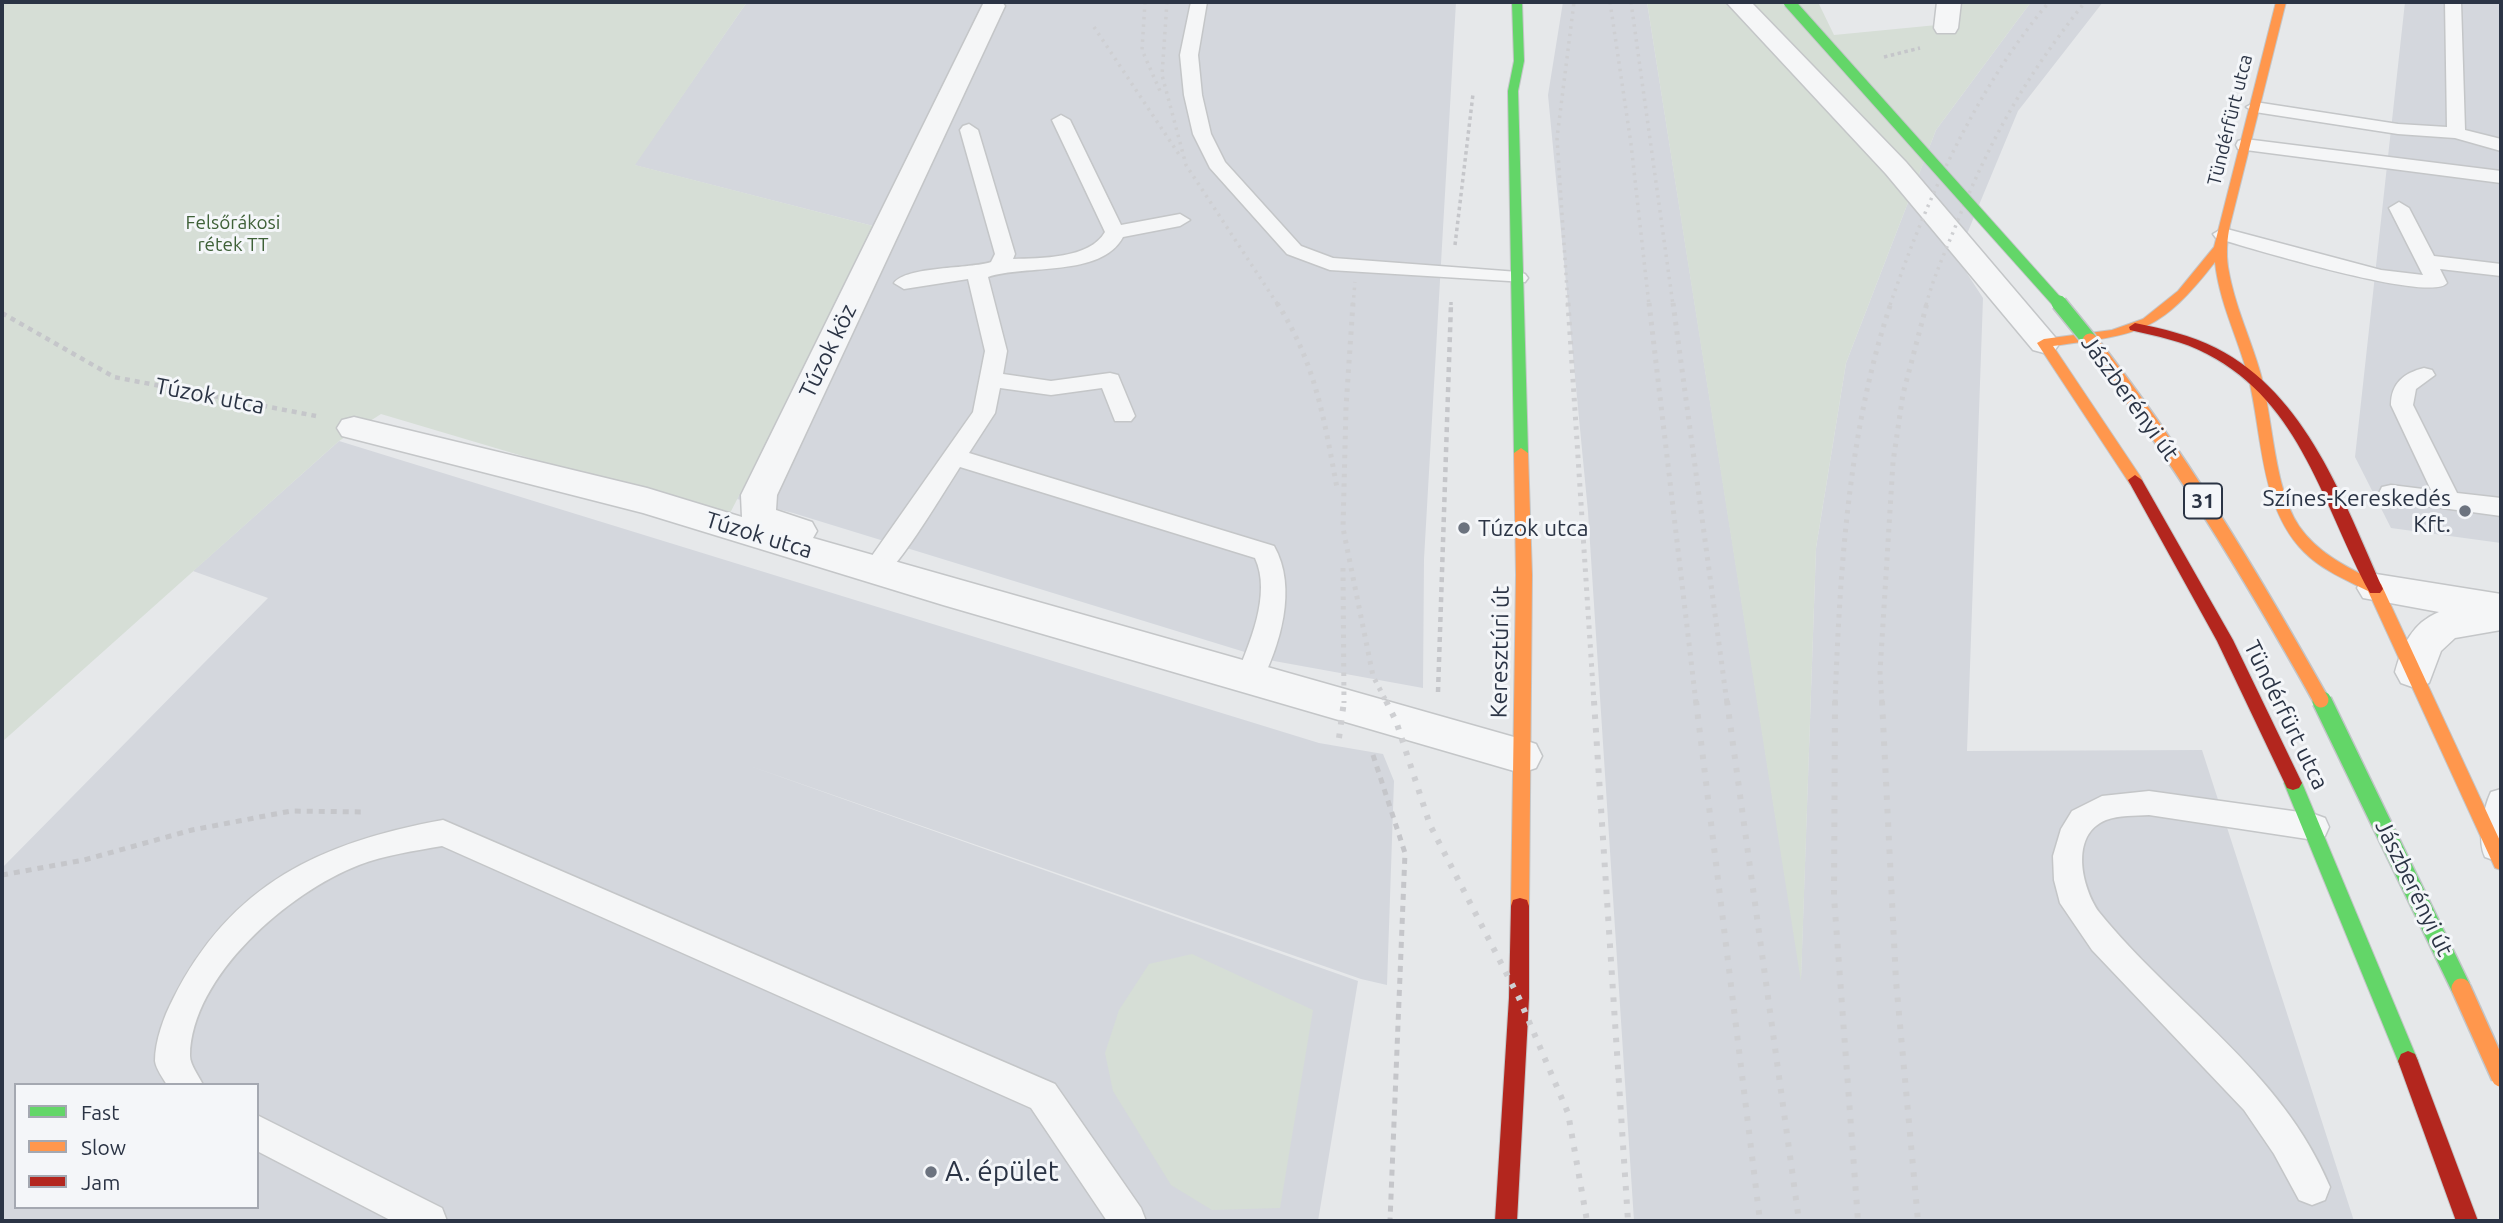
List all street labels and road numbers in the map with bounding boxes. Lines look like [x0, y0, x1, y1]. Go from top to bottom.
street label: Tündérfürt utca [2203, 52, 2257, 188]
street label: Túzok köz [793, 300, 863, 402]
street label: Jászberényi út [2075, 330, 2185, 466]
street label: Túzok utca [153, 372, 267, 420]
road number: 31 [2184, 484, 2222, 518]
street label: Túzok utca [702, 506, 816, 564]
street label: Keresztúri út [1485, 586, 1515, 718]
street label: Tündérfürt utca [2238, 636, 2334, 794]
street label: Jászberényi út [2369, 815, 2459, 961]

